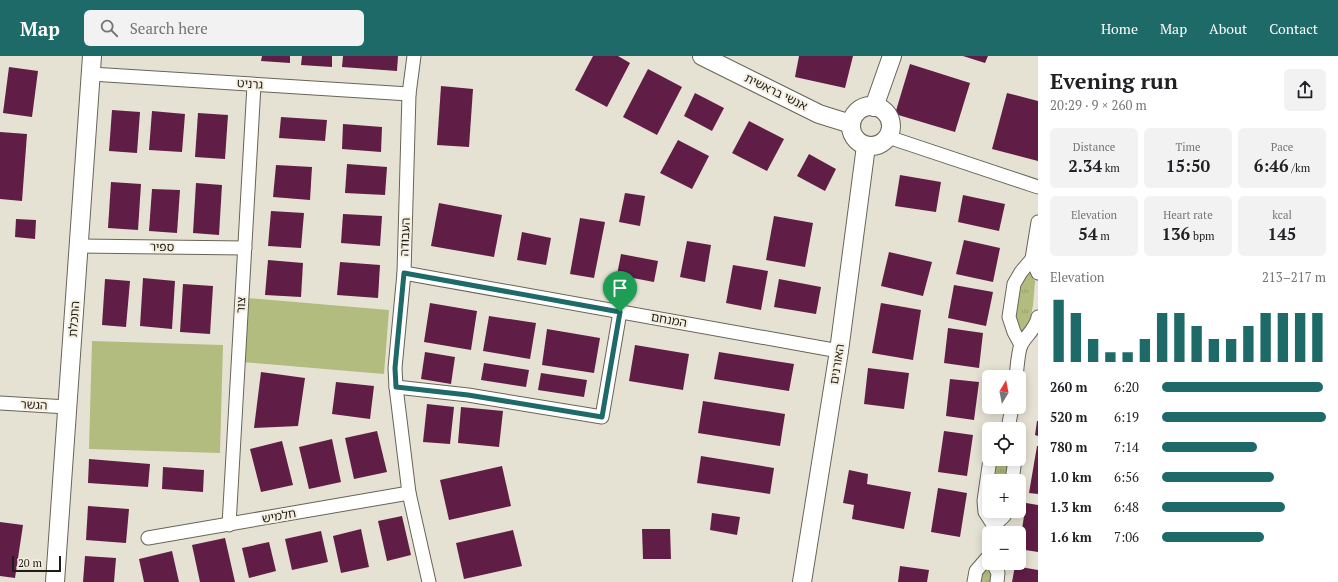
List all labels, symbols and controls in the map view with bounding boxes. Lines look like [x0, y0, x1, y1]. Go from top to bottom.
search box [84, 10, 364, 46]
text: Map [20, 16, 60, 41]
icon: search [98, 17, 120, 39]
text: Search here [130, 18, 208, 38]
text: Home [1101, 19, 1138, 38]
text: Map [1160, 19, 1187, 38]
text: About [1209, 19, 1247, 38]
text: Contact [1269, 19, 1318, 38]
text: Evening run [1050, 66, 1178, 95]
button: share [1284, 69, 1326, 111]
street label: אנשי בראשית [742, 70, 810, 113]
street label: גרניט [236, 75, 264, 92]
text: 20:29 · 9 × 260 m [1050, 96, 1147, 114]
text: Distance [1073, 140, 1115, 154]
text: Time [1175, 140, 1201, 154]
text: Pace [1271, 140, 1293, 154]
text: 2.34 [1068, 154, 1102, 177]
text: 15:50 [1166, 154, 1210, 177]
text: 6:46 [1254, 154, 1289, 177]
text: km [1102, 161, 1120, 175]
text: /km [1289, 161, 1310, 175]
text: Elevation [1071, 208, 1117, 222]
text: Heart rate [1163, 208, 1213, 222]
text: kcal [1272, 208, 1292, 222]
street label: העבודה [396, 217, 413, 257]
text: 54 [1078, 222, 1098, 245]
text: 136 [1161, 222, 1190, 245]
text: 145 [1268, 222, 1296, 245]
text: m [1098, 229, 1110, 243]
text: bpm [1190, 229, 1215, 243]
street label: ספיר [150, 239, 175, 254]
text: Elevation [1050, 268, 1105, 286]
text: 213–217 m [1262, 268, 1326, 286]
pin [603, 271, 637, 312]
icon: arrive [609, 277, 631, 299]
street label: צור [233, 296, 248, 314]
street label: התכלת [65, 300, 82, 337]
street label: המנחם [650, 309, 688, 330]
street label: האורנים [826, 343, 847, 385]
north arrow [982, 370, 1026, 414]
map controls [982, 370, 1026, 570]
text: 260 m [1050, 378, 1088, 396]
text: 6:20 [1114, 378, 1139, 396]
street label: הגשר [20, 396, 48, 413]
text: 520 m [1050, 408, 1088, 426]
text: 6:19 [1114, 408, 1139, 426]
button: locate [982, 422, 1026, 466]
text: 780 m [1050, 438, 1088, 456]
text: 7:14 [1114, 438, 1139, 456]
text: 1.0 km [1050, 468, 1092, 486]
text: 6:56 [1114, 468, 1139, 486]
button: + [982, 474, 1026, 518]
text: 1.3 km [1050, 498, 1092, 516]
text: 6:48 [1114, 498, 1139, 516]
street label: חלמיש [261, 505, 297, 526]
button: − [982, 526, 1026, 570]
text: 1.6 km [1050, 528, 1092, 546]
text: 7:06 [1114, 528, 1139, 546]
scale bar [12, 554, 61, 573]
text: 20 m [18, 556, 42, 570]

